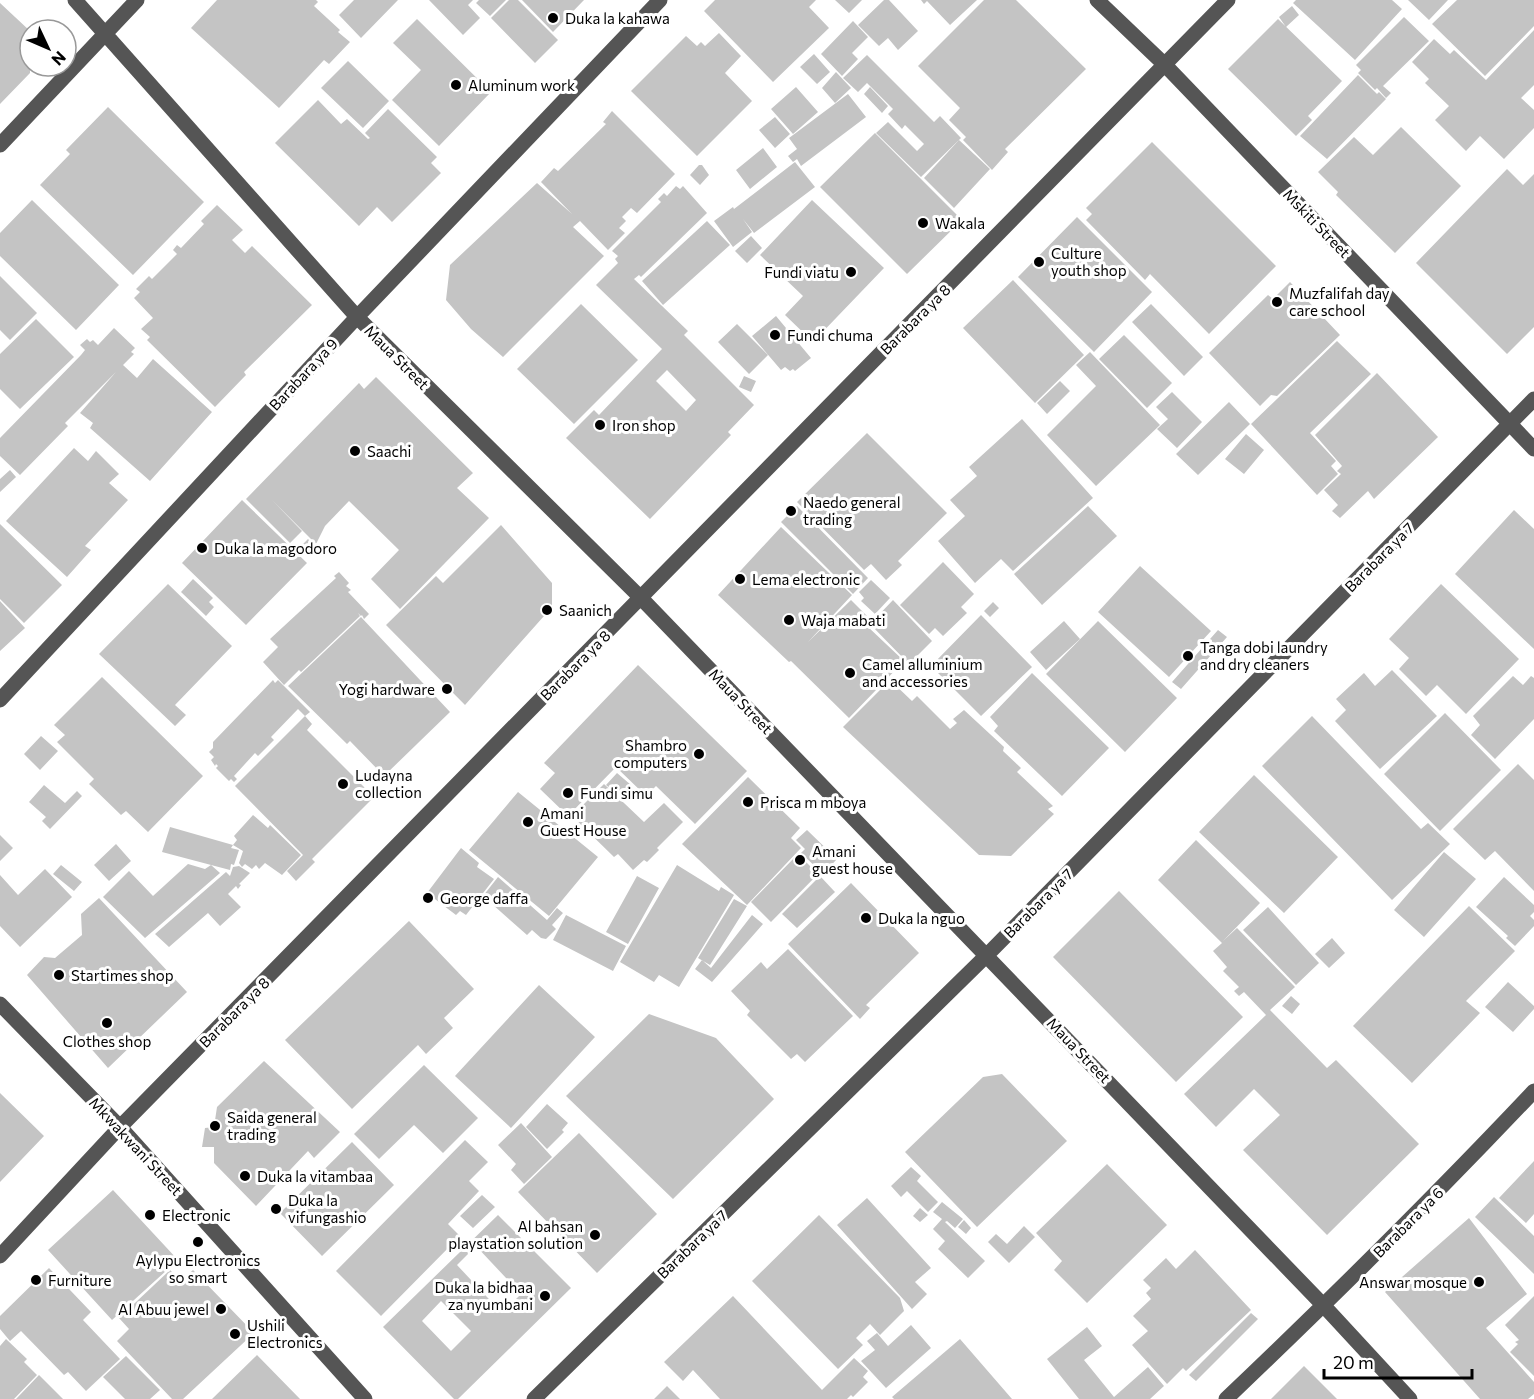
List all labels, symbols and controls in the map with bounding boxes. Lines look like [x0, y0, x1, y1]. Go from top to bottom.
place label: Duka la kahawa [565, 9, 670, 27]
marker: Duka la kahawa [546, 11, 560, 25]
north arrow [18, 18, 78, 78]
text: N [48, 48, 70, 70]
place label: Aluminum work [468, 76, 575, 94]
marker: Aluminum work [449, 78, 463, 92]
street label: Mskiti Street [1280, 185, 1354, 261]
place label: Wakala [935, 214, 985, 232]
marker: Wakala [916, 216, 930, 230]
place label: Culture youth shop [1051, 244, 1127, 279]
marker: Culture youth shop [1032, 255, 1046, 269]
place label: Fundi viatu [764, 263, 839, 281]
marker: Fundi viatu [844, 265, 858, 279]
street label: Barabara ya 8 [876, 280, 954, 358]
place label: Muzfalifah day care school [1289, 284, 1390, 319]
marker: Muzfalifah day care school [1270, 295, 1284, 309]
street label: Maua Street [361, 321, 433, 393]
place label: Fundi chuma [787, 326, 873, 344]
marker: Fundi chuma [768, 328, 782, 342]
street label: Barabara ya 9 [265, 334, 341, 414]
place label: Iron shop [612, 416, 676, 434]
marker: Iron shop [593, 418, 607, 432]
place label: Saachi [367, 442, 411, 460]
marker: Saachi [348, 444, 362, 458]
place label: Naedo general trading [803, 493, 900, 528]
marker: Naedo general trading [784, 504, 798, 518]
street label: Barabara ya 7 [1341, 519, 1417, 595]
place label: Duka la magodoro [214, 539, 337, 557]
marker: Duka la magodoro [195, 541, 209, 555]
place label: Lema electronic [752, 570, 860, 588]
marker: Lema electronic [733, 572, 747, 586]
place label: Saanich [559, 601, 612, 619]
marker: Saanich [540, 603, 554, 617]
place label: Waja mabati [801, 611, 886, 629]
marker: Waja mabati [782, 613, 796, 627]
street label: Barabara ya 8 [536, 626, 614, 704]
place label: Tanga dobi laundry and dry cleaners [1200, 638, 1328, 673]
marker: Tanga dobi laundry and dry cleaners [1181, 649, 1195, 663]
place label: Camel alluminium and accessories [862, 655, 983, 690]
street label: Maua Street [706, 665, 776, 737]
marker: Camel alluminium and accessories [843, 666, 857, 680]
place label: Yogi hardware [339, 680, 435, 698]
marker: Yogi hardware [440, 682, 454, 696]
place label: Shambro computers [614, 736, 687, 771]
marker: Shambro computers [692, 747, 706, 761]
place label: Ludayna collection [355, 766, 422, 801]
marker: Ludayna collection [336, 777, 350, 791]
place label: Fundi simu [580, 784, 653, 802]
marker: Fundi simu [561, 786, 575, 800]
place label: Prisca m mboya [760, 793, 866, 811]
marker: Prisca m mboya [741, 795, 755, 809]
place label: Amani Guest House [540, 804, 626, 839]
marker: Amani Guest House [521, 815, 535, 829]
place label: Amani guest house [812, 842, 893, 877]
marker: Amani guest house [793, 853, 807, 867]
street label: Barabara ya 7 [1000, 865, 1076, 941]
place label: George daffa [440, 889, 528, 907]
marker: George daffa [421, 891, 435, 905]
place label: Duka la nguo [878, 909, 965, 927]
marker: Duka la nguo [859, 911, 873, 925]
place label: Startimes shop [71, 966, 174, 984]
marker: Startimes shop [52, 968, 66, 982]
street label: Barabara ya 8 [195, 973, 273, 1051]
street label: Maua Street [1044, 1014, 1114, 1086]
marker: Clothes shop [100, 1016, 114, 1030]
place label: Clothes shop [63, 1032, 151, 1050]
street label: Mkwakwani Street [86, 1093, 186, 1199]
place label: Saida general trading [227, 1108, 317, 1143]
marker: Saida general trading [208, 1119, 222, 1133]
place label: Duka la vitambaa [257, 1167, 373, 1185]
marker: Duka la vitambaa [238, 1169, 252, 1183]
street label: Barabara ya 6 [1369, 1183, 1447, 1261]
place label: Duka la vifungashio [288, 1191, 367, 1226]
marker: Duka la vifungashio [269, 1202, 283, 1216]
place label: Electronic [162, 1206, 231, 1224]
street label: Barabara ya 7 [653, 1206, 731, 1282]
marker: Electronic [143, 1208, 157, 1222]
place label: Al bahsan playstation solution [448, 1217, 583, 1252]
marker: Al bahsan playstation solution [588, 1228, 602, 1242]
marker: Aylypu Electronics so smart [191, 1235, 205, 1249]
place label: Aylypu Electronics so smart [136, 1251, 261, 1286]
place label: Furniture [48, 1271, 111, 1289]
marker: Furniture [29, 1273, 43, 1287]
place label: Answar mosque [1359, 1273, 1467, 1291]
marker: Answar mosque [1472, 1275, 1486, 1289]
place label: Duka la bidhaa za nyumbani [435, 1278, 533, 1313]
marker: Duka la bidhaa za nyumbani [538, 1289, 552, 1303]
place label: Al Abuu jewel [118, 1300, 209, 1318]
marker: Al Abuu jewel [214, 1302, 228, 1316]
place label: Ushili Electronics [247, 1316, 323, 1351]
marker: Ushili Electronics [228, 1327, 242, 1341]
scale bar [1324, 1342, 1472, 1380]
text: 20 m [1333, 1351, 1374, 1373]

